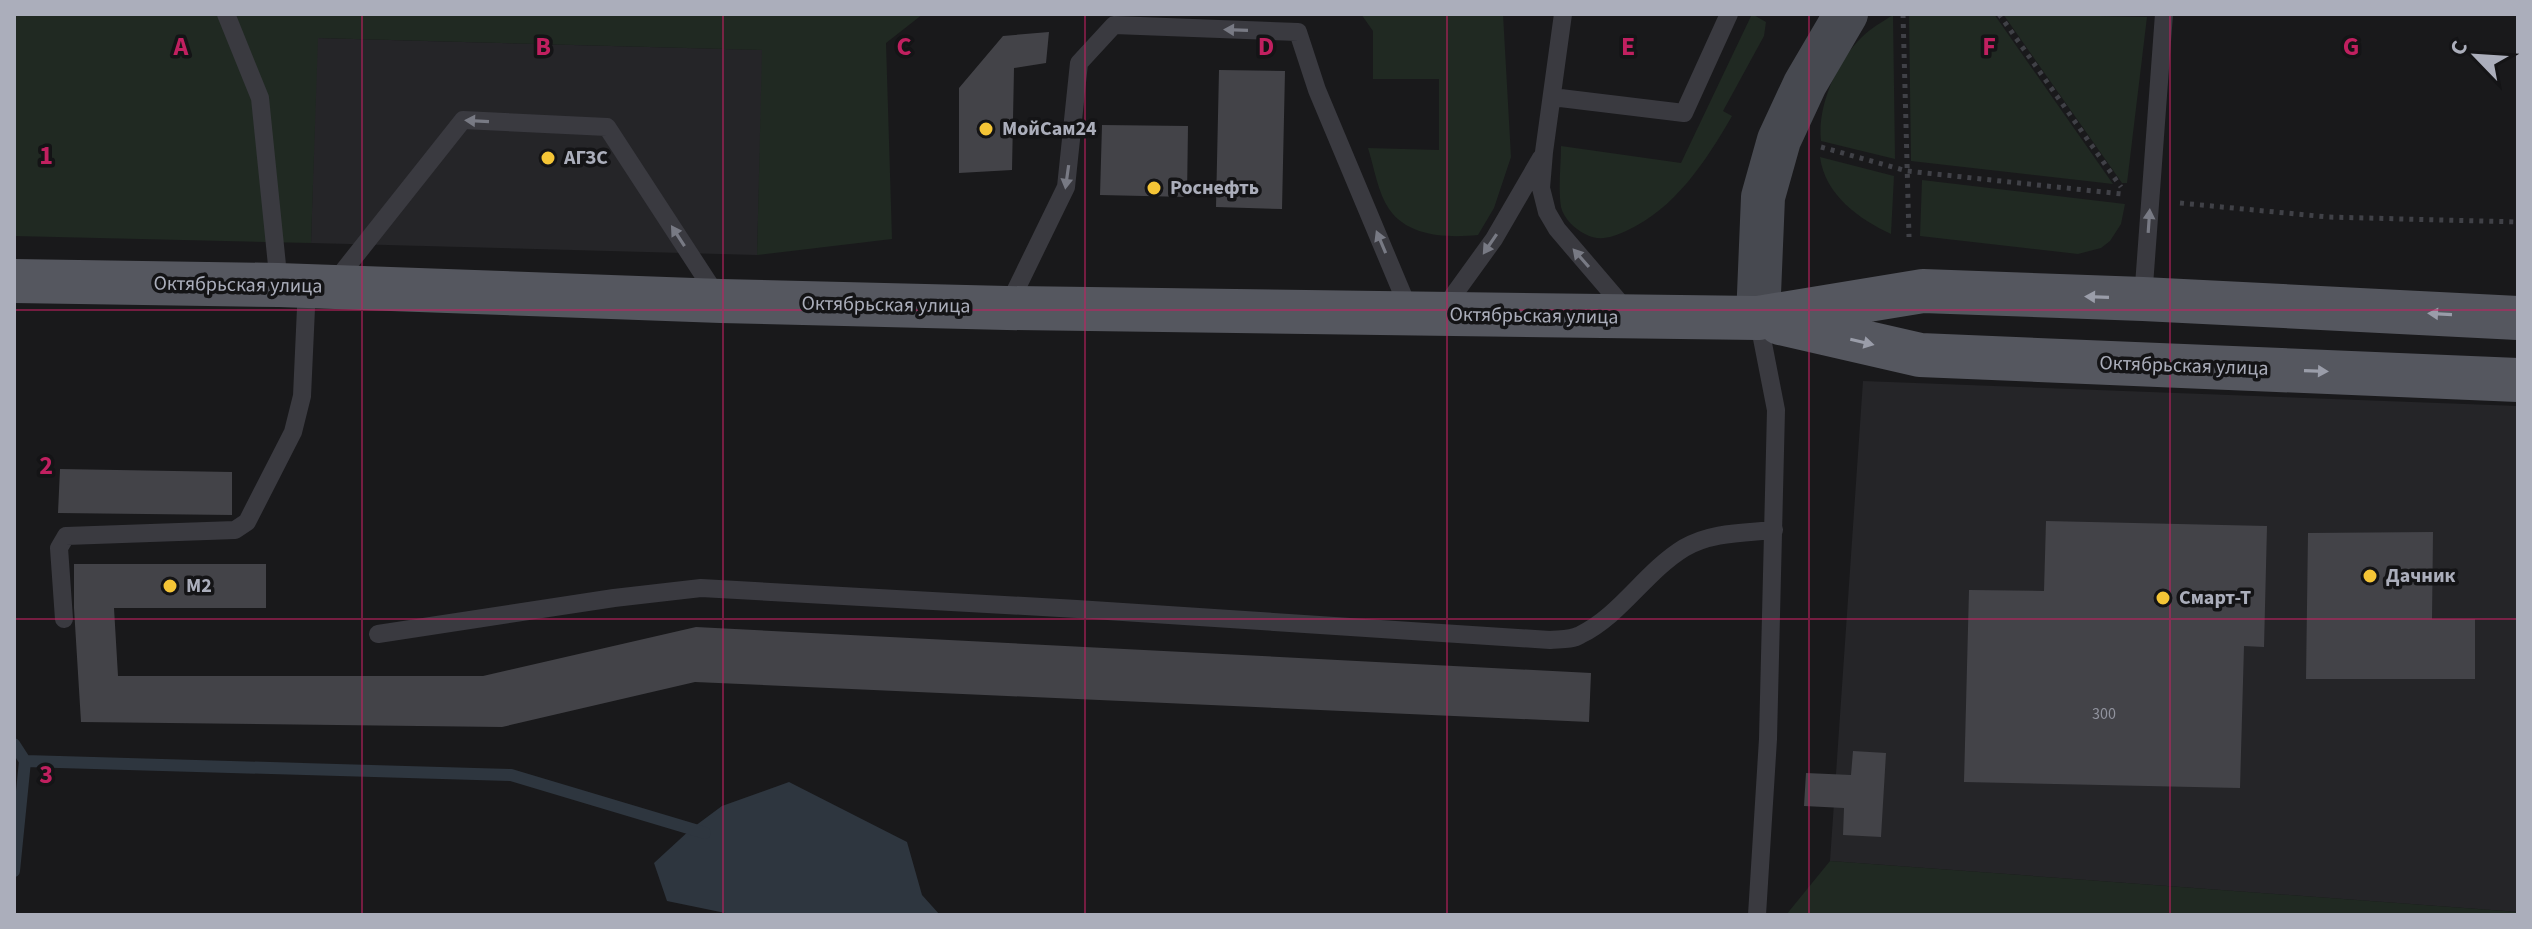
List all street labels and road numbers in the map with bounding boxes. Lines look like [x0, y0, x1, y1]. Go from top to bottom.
street label: Октябрьская улица [153, 270, 323, 300]
street label: Октябрьская улица [801, 290, 971, 320]
street label: Октябрьская улица [1449, 301, 1619, 331]
street label: Октябрьская улица [2099, 349, 2269, 383]

